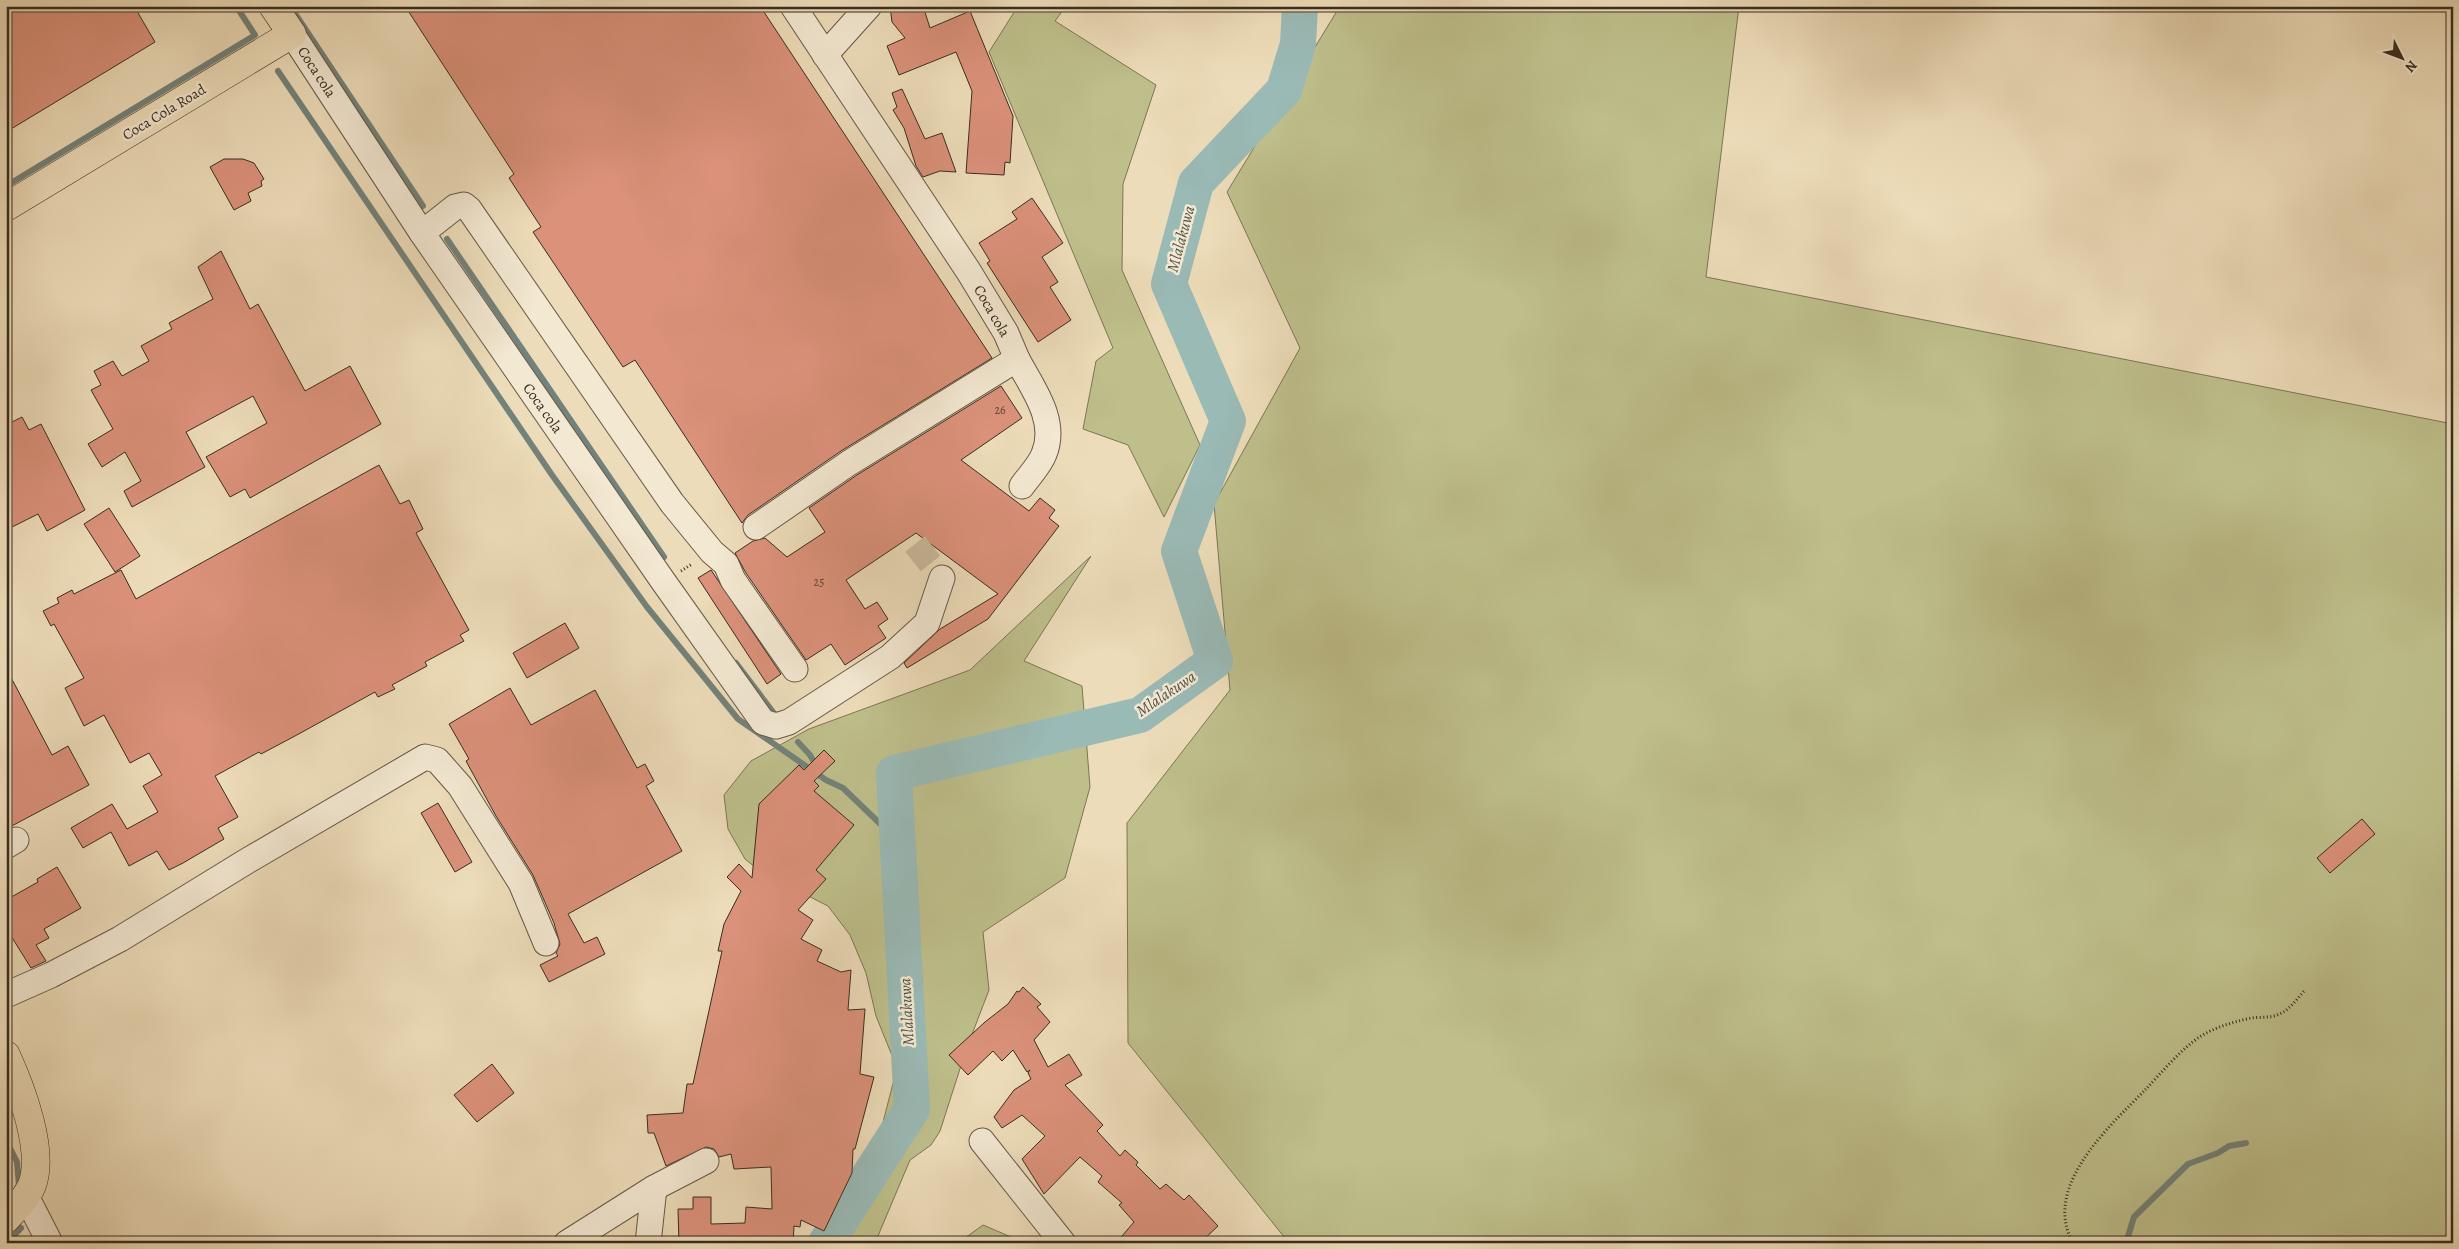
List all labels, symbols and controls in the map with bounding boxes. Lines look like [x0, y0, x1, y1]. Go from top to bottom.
north arrow [2376, 32, 2426, 82]
street label: Coca cola [293, 43, 341, 101]
text: N [2401, 56, 2422, 77]
street label: Coca Cola Road [118, 79, 210, 145]
water label: Mlalakuwa [1162, 203, 1201, 275]
street label: Coca cola [969, 281, 1015, 341]
street label: Coca cola [518, 379, 568, 437]
house number: 26 [994, 402, 1006, 418]
house number: 25 [814, 574, 824, 590]
water label: Mlalakuwa [1132, 666, 1201, 722]
water label: Mlalakuwa [894, 977, 920, 1046]

